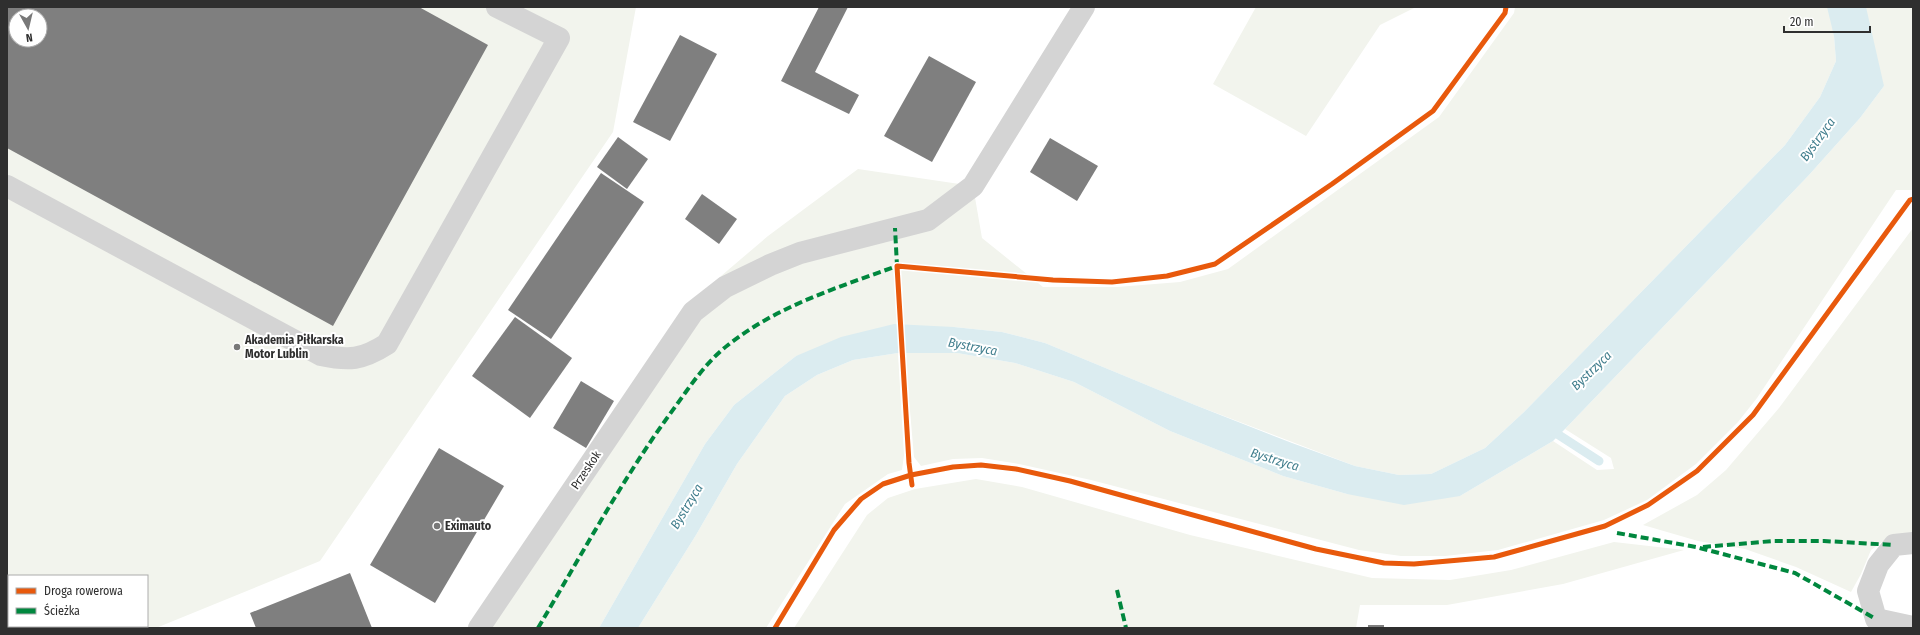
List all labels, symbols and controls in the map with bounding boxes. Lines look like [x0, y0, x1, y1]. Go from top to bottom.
north arrow [8, 8, 48, 48]
scale bar [1784, 8, 1870, 34]
text: 20 m [1790, 15, 1814, 29]
text: N [25, 31, 33, 44]
water label: Bystrzyca [1797, 115, 1838, 164]
place label: Akademia Piłkarska Motor Lublin [244, 333, 344, 361]
water label: Bystrzyca [947, 334, 999, 359]
marker: Akademia Piłkarska Motor Lublin [232, 342, 242, 352]
water label: Bystrzyca [1568, 348, 1615, 393]
water label: Bystrzyca [1249, 445, 1301, 474]
street label: Przeskok [568, 448, 604, 492]
water label: Bystrzyca [667, 481, 706, 531]
place label: Eximauto [445, 519, 492, 533]
marker: Eximauto [432, 521, 442, 531]
legend [8, 575, 148, 627]
text: Droga rowerowa [44, 584, 123, 598]
text: Ścieżka [44, 603, 80, 618]

